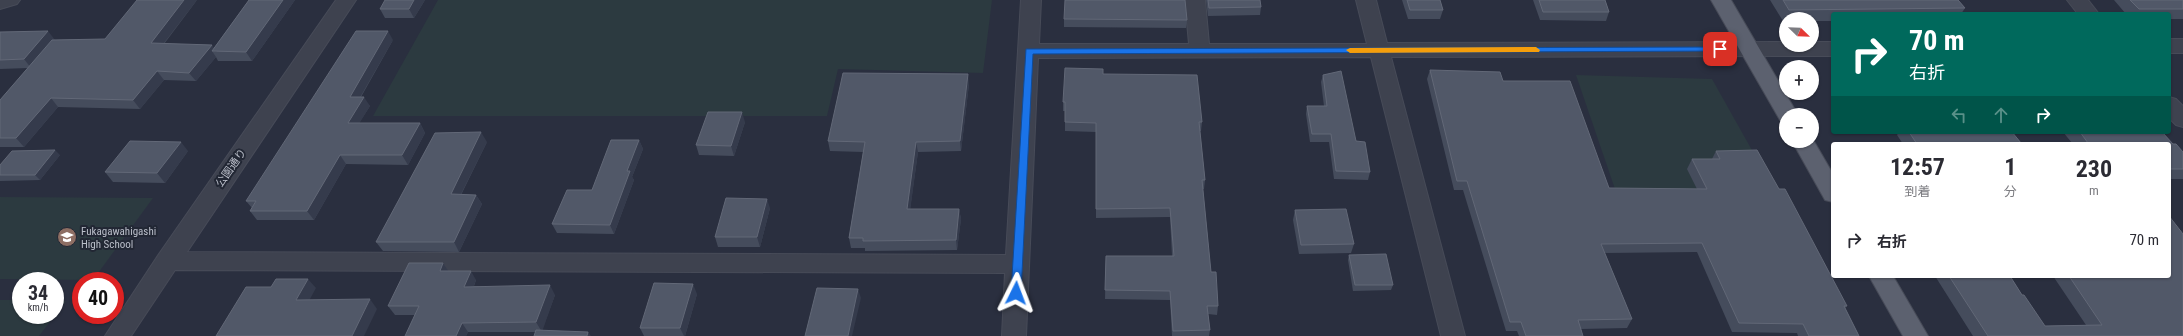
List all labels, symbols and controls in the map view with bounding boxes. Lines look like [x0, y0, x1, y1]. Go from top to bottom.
north arrow [1779, 12, 1819, 52]
map controls [1779, 12, 1819, 148]
text: 70 m [1909, 24, 1965, 57]
icon: right [1843, 28, 1895, 80]
pin [1703, 32, 1737, 66]
icon: arrive [1709, 38, 1731, 60]
button: + [1779, 60, 1819, 100]
text: 右折 [1909, 62, 1945, 83]
icon: left [1948, 104, 1970, 126]
icon: ahead [1990, 104, 2012, 126]
icon: right [2032, 104, 2054, 126]
button: − [1779, 108, 1819, 148]
street label: 公園通り [213, 146, 249, 190]
text: 12:57 [1890, 153, 1945, 181]
text: 1 [2004, 153, 2016, 181]
text: 230 [2076, 155, 2112, 183]
text: m [2089, 183, 2099, 198]
text: 到着 [1904, 184, 1930, 199]
text: 分 [2004, 184, 2017, 199]
place label: Fukagawahigashi High School [81, 225, 156, 251]
school or university icon: Fukagawahigashi High School [56, 226, 78, 248]
icon: right [1843, 229, 1865, 251]
text: 70 m [2129, 231, 2159, 249]
text: 右折 [1877, 233, 1907, 251]
speed limit sign: 40 [72, 272, 124, 324]
position arrow [995, 272, 1037, 314]
text: 34 [28, 281, 48, 305]
text: km/h [28, 302, 48, 313]

